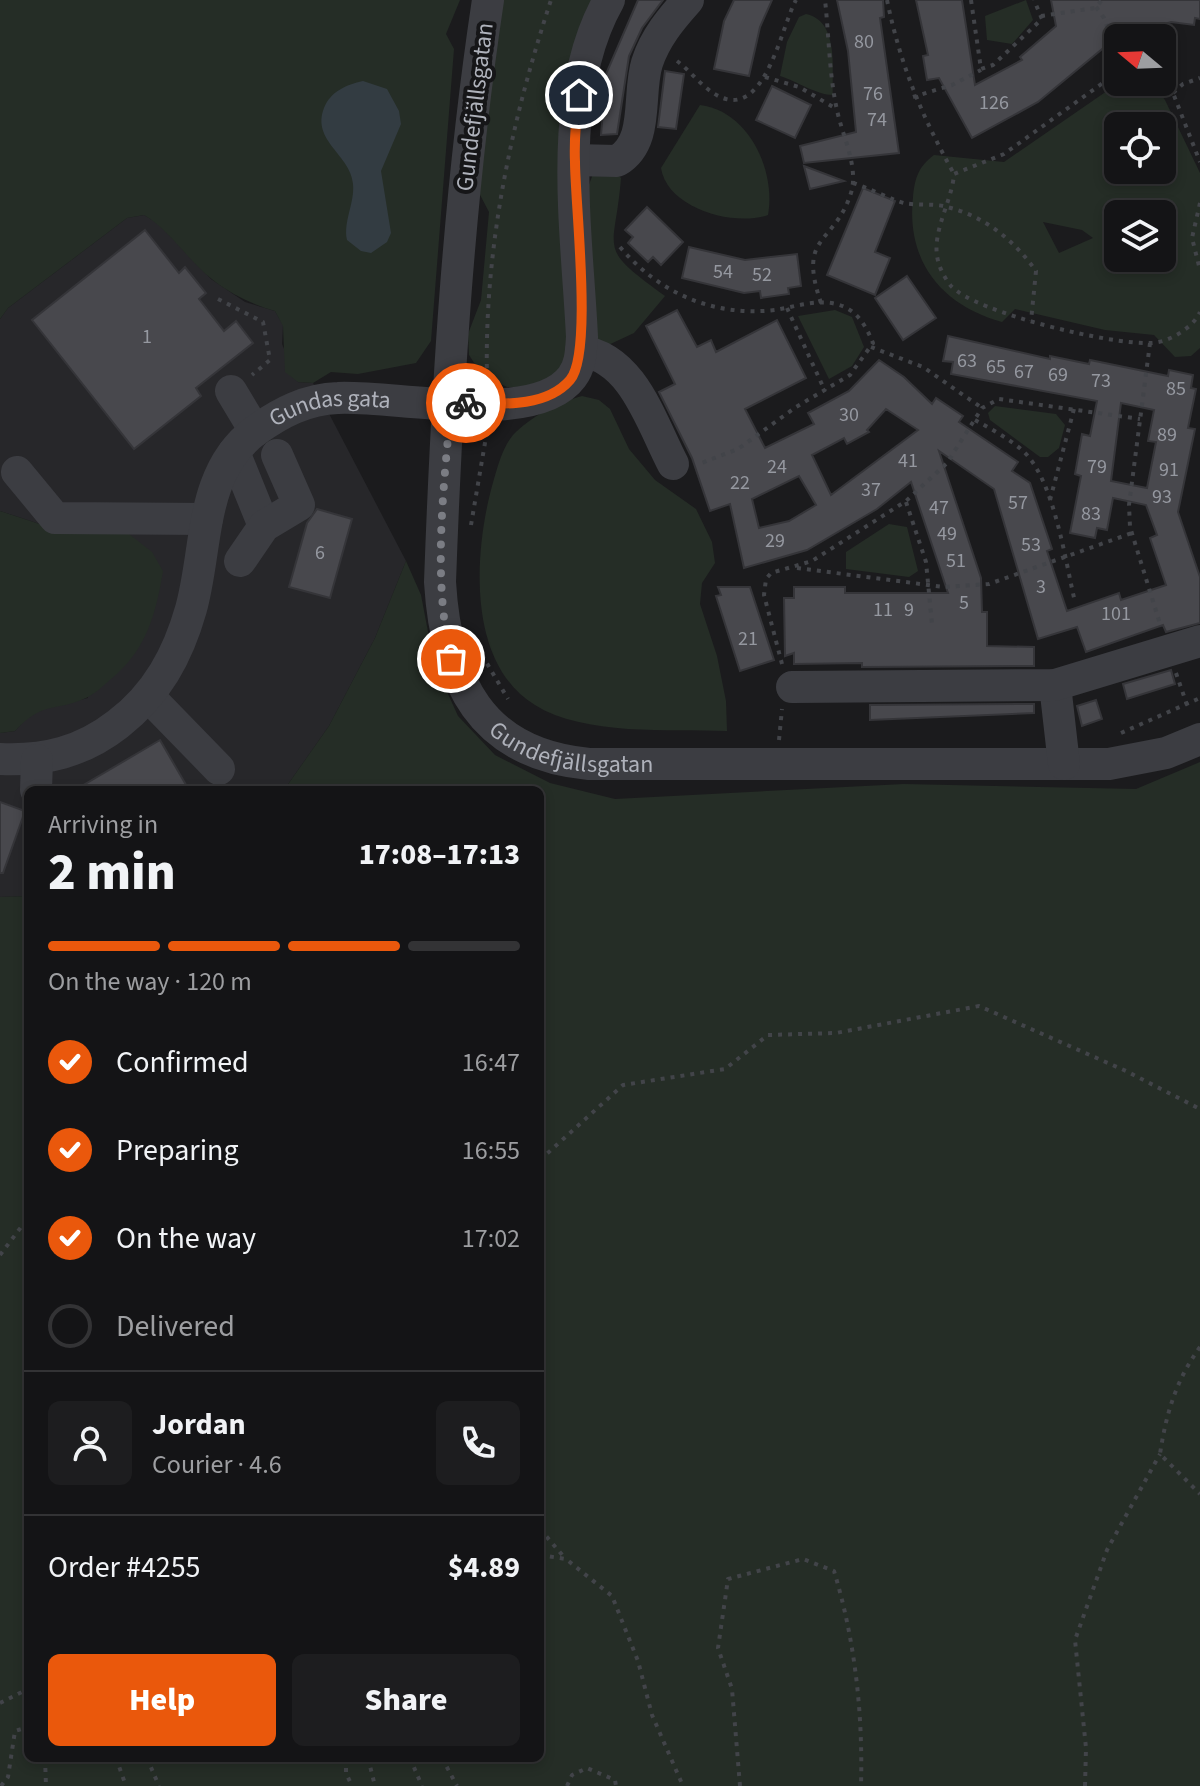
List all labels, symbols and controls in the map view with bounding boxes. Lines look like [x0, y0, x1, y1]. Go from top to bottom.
street label: Gundefjällsgatan [447, 21, 503, 193]
north arrow [1104, 24, 1176, 96]
map controls [1104, 24, 1176, 272]
house number: 80 [854, 28, 874, 56]
pin [545, 61, 613, 129]
icon: home [557, 73, 601, 117]
house number: 76 [863, 80, 883, 108]
house number: 126 [979, 89, 1009, 117]
house number: 74 [867, 106, 887, 134]
button: locate [1104, 112, 1176, 184]
button: layers [1104, 200, 1176, 272]
house number: 54 [713, 258, 733, 286]
house number: 52 [752, 261, 772, 289]
house number: 1 [142, 323, 152, 351]
house number: 63 [957, 347, 977, 375]
house number: 65 [986, 353, 1006, 381]
house number: 67 [1014, 358, 1034, 386]
house number: 69 [1048, 361, 1068, 389]
courier [426, 363, 506, 443]
house number: 73 [1091, 367, 1111, 395]
house number: 85 [1166, 375, 1186, 403]
street label: Gundas gata [262, 380, 392, 435]
icon: bike [444, 381, 488, 425]
house number: 30 [839, 401, 859, 429]
house number: 89 [1157, 421, 1177, 449]
house number: 41 [898, 447, 918, 475]
house number: 24 [767, 453, 787, 481]
house number: 79 [1087, 453, 1107, 481]
house number: 91 [1159, 456, 1179, 484]
house number: 22 [730, 469, 750, 497]
house number: 37 [861, 476, 881, 504]
house number: 93 [1152, 483, 1172, 511]
house number: 57 [1008, 489, 1028, 517]
house number: 47 [929, 494, 949, 522]
house number: 83 [1081, 500, 1101, 528]
house number: 49 [937, 520, 957, 548]
house number: 29 [765, 527, 785, 555]
house number: 53 [1021, 531, 1041, 559]
house number: 6 [315, 539, 325, 567]
house number: 51 [946, 547, 966, 575]
house number: 3 [1036, 573, 1046, 601]
house number: 5 [959, 589, 969, 617]
house number: 11 [873, 596, 893, 624]
house number: 9 [904, 596, 914, 624]
house number: 101 [1101, 600, 1131, 628]
pin [417, 625, 485, 693]
house number: 21 [738, 625, 758, 653]
icon: bag [429, 637, 473, 681]
street label: Gundefjällsgatan [482, 712, 653, 782]
text: Arriving in [48, 806, 158, 843]
text: 17:08–17:13 [359, 833, 520, 876]
text: 2 min [48, 836, 176, 910]
text: On the way · 120 m [48, 963, 252, 1000]
icon: check [48, 1040, 92, 1084]
text: Confirmed [116, 1041, 249, 1084]
text: 16:47 [462, 1044, 520, 1081]
icon: check [48, 1128, 92, 1172]
text: Preparing [116, 1129, 239, 1172]
text: 16:55 [462, 1132, 520, 1169]
icon: check [48, 1216, 92, 1260]
text: On the way [116, 1217, 256, 1260]
text: 17:02 [462, 1220, 520, 1257]
text: Delivered [116, 1305, 235, 1348]
button: person [48, 1401, 132, 1485]
button: phone [436, 1401, 520, 1485]
text: Jordan [152, 1403, 246, 1446]
text: Courier · 4.6 [152, 1446, 282, 1483]
text: Order #4255 [48, 1546, 201, 1589]
text: $4.89 [448, 1546, 520, 1589]
button: Help [48, 1654, 276, 1746]
button: Share [292, 1654, 520, 1746]

